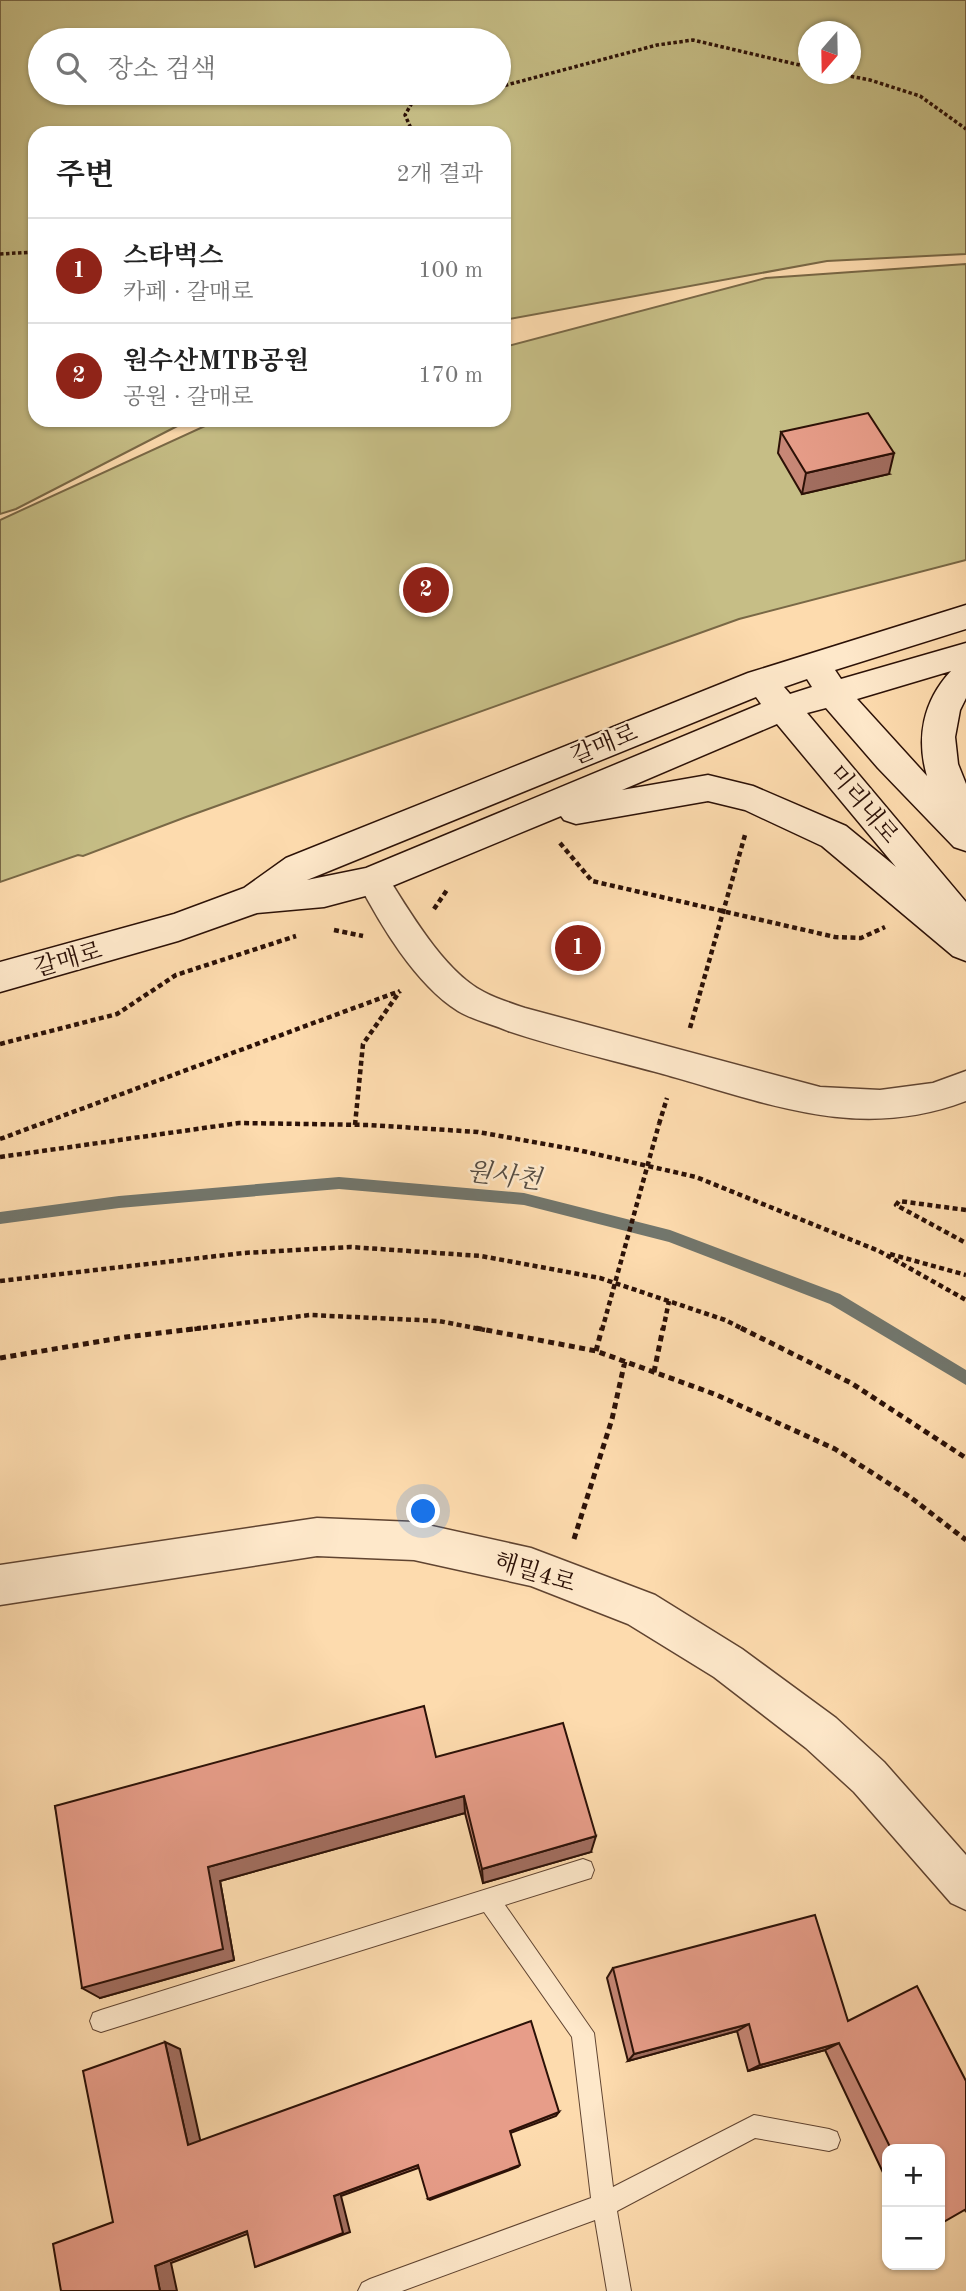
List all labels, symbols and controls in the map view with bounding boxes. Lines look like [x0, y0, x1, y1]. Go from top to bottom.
north arrow [798, 21, 861, 84]
search box [28, 28, 511, 105]
icon: search [52, 48, 90, 86]
text: 장소 검색 [108, 57, 216, 83]
text: 주변 [56, 161, 114, 191]
text: 2개 결과 [397, 163, 483, 186]
text: 스타벅스 [123, 244, 223, 270]
text: 1 [72, 259, 86, 282]
text: 100 m [418, 259, 483, 282]
text: 카페 · 갈매로 [123, 281, 253, 304]
text: 원수산MTB공원 [123, 349, 309, 375]
text: 2 [72, 364, 86, 387]
text: 170 m [418, 364, 483, 387]
text: 공원 · 갈매로 [123, 386, 253, 409]
pin: 2 [403, 564, 449, 616]
street label: 갈매로 [567, 720, 641, 770]
street label: 미리내로 [823, 761, 903, 849]
pin: 1 [555, 922, 601, 974]
street label: 갈매로 [31, 938, 105, 982]
water label: 원사천 [465, 1157, 545, 1195]
your location [406, 1494, 440, 1528]
street label: 해밀4로 [491, 1548, 578, 1598]
map controls [882, 2144, 945, 2270]
button: + [882, 2144, 945, 2207]
button: − [882, 2207, 945, 2270]

